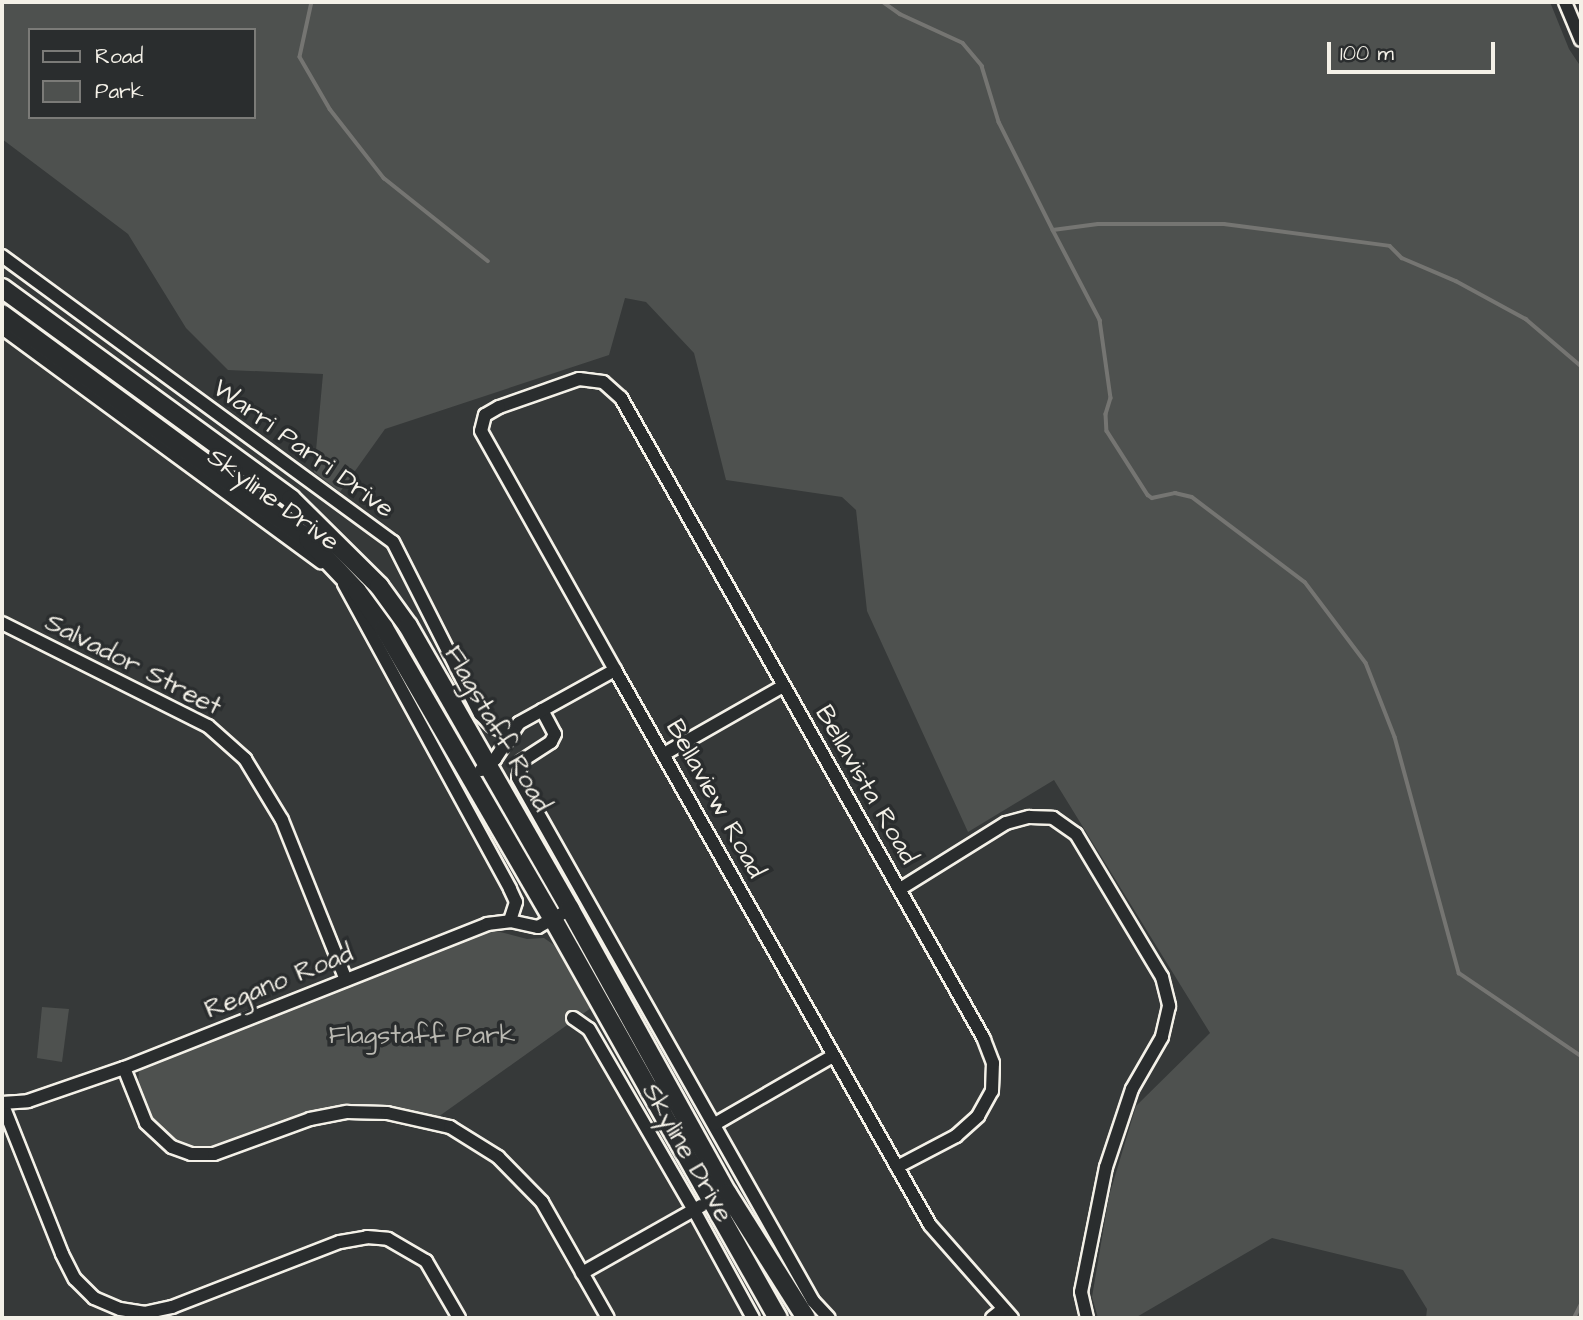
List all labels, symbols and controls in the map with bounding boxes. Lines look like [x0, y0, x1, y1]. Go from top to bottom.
legend [28, 28, 256, 119]
scale bar [1331, 28, 1499, 72]
text: 100 m [1340, 39, 1394, 68]
text: Road [95, 42, 143, 71]
text: Park [95, 77, 144, 106]
street label: Warri Parri Drive [206, 373, 400, 525]
street label: Skyline Drive [201, 442, 345, 558]
street label: Salvador Street [40, 607, 226, 723]
street label: Flagstaff Road [437, 640, 557, 818]
street label: Bellavista Road [808, 700, 924, 870]
street label: Bellaview Road [659, 714, 771, 884]
street label: Regano Road [200, 938, 358, 1026]
park label: Flagstaff Park [329, 1020, 515, 1052]
street label: Skyline Drive [635, 1078, 739, 1228]

